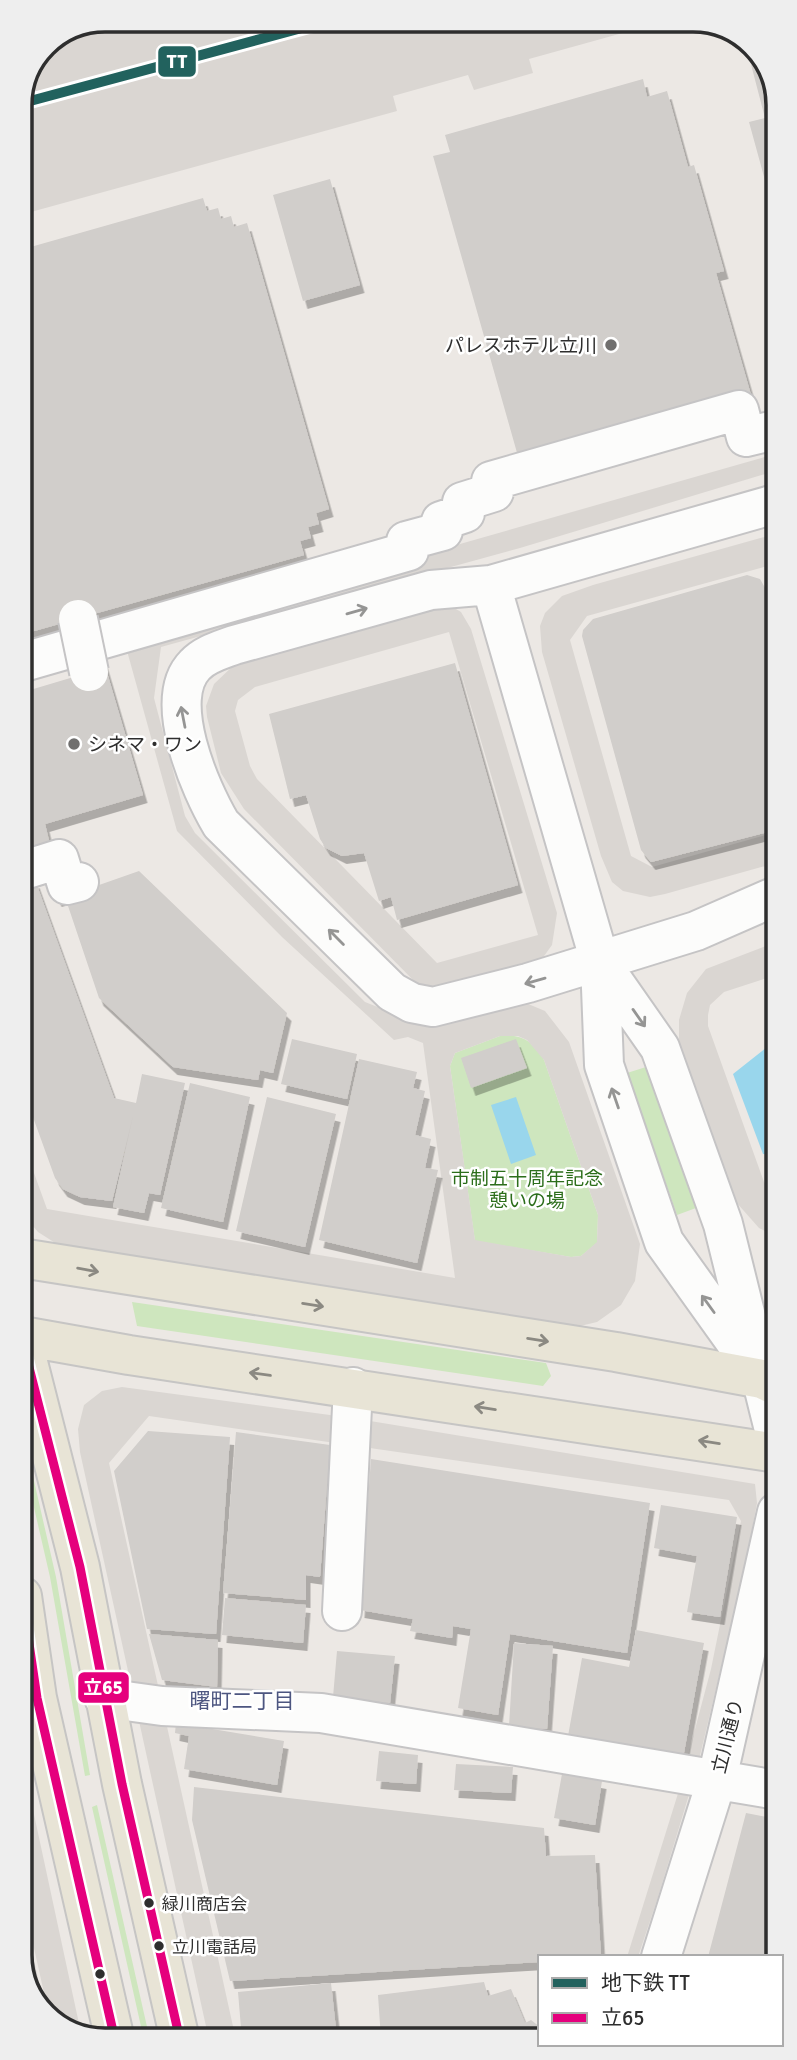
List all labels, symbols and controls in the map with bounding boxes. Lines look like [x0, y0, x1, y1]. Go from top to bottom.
line badge: TT [157, 45, 197, 78]
text: TT [167, 50, 187, 74]
place label: パレスホテル立川 [445, 334, 597, 358]
marker: パレスホテル立川 [603, 337, 619, 353]
one-way arrow [346, 603, 368, 616]
one-way arrow [176, 706, 189, 729]
place label: シネマ・ワン [88, 733, 202, 757]
marker: シネマ・ワン [66, 736, 82, 752]
one-way arrow [328, 929, 345, 946]
one-way arrow [524, 976, 546, 989]
one-way arrow [632, 1008, 646, 1027]
one-way arrow [608, 1088, 620, 1110]
park label: 市制五十周年記念 憩いの場 [451, 1167, 603, 1213]
one-way arrow [77, 1264, 99, 1277]
one-way arrow [701, 1294, 716, 1313]
one-way arrow [301, 1299, 324, 1312]
one-way arrow [526, 1334, 549, 1347]
one-way arrow [249, 1367, 272, 1380]
one-way arrow [474, 1401, 497, 1414]
one-way arrow [699, 1436, 721, 1449]
line badge: 立65 [77, 1671, 130, 1704]
text: 立65 [83, 1676, 123, 1700]
district label: 曙町二丁目 [190, 1688, 295, 1714]
street label: 立川通り [707, 1696, 749, 1776]
place label: 緑川商店会 [162, 1894, 247, 1915]
marker: 緑川商店会 [142, 1896, 156, 1910]
place label: 立川電話局 [172, 1937, 257, 1958]
marker: 立川電話局 [152, 1939, 166, 1953]
legend [538, 1955, 783, 2046]
unlabelled marker [93, 1967, 107, 1981]
text: 地下鉄 TT [601, 1970, 691, 1996]
text: 立65 [601, 2005, 645, 2031]

